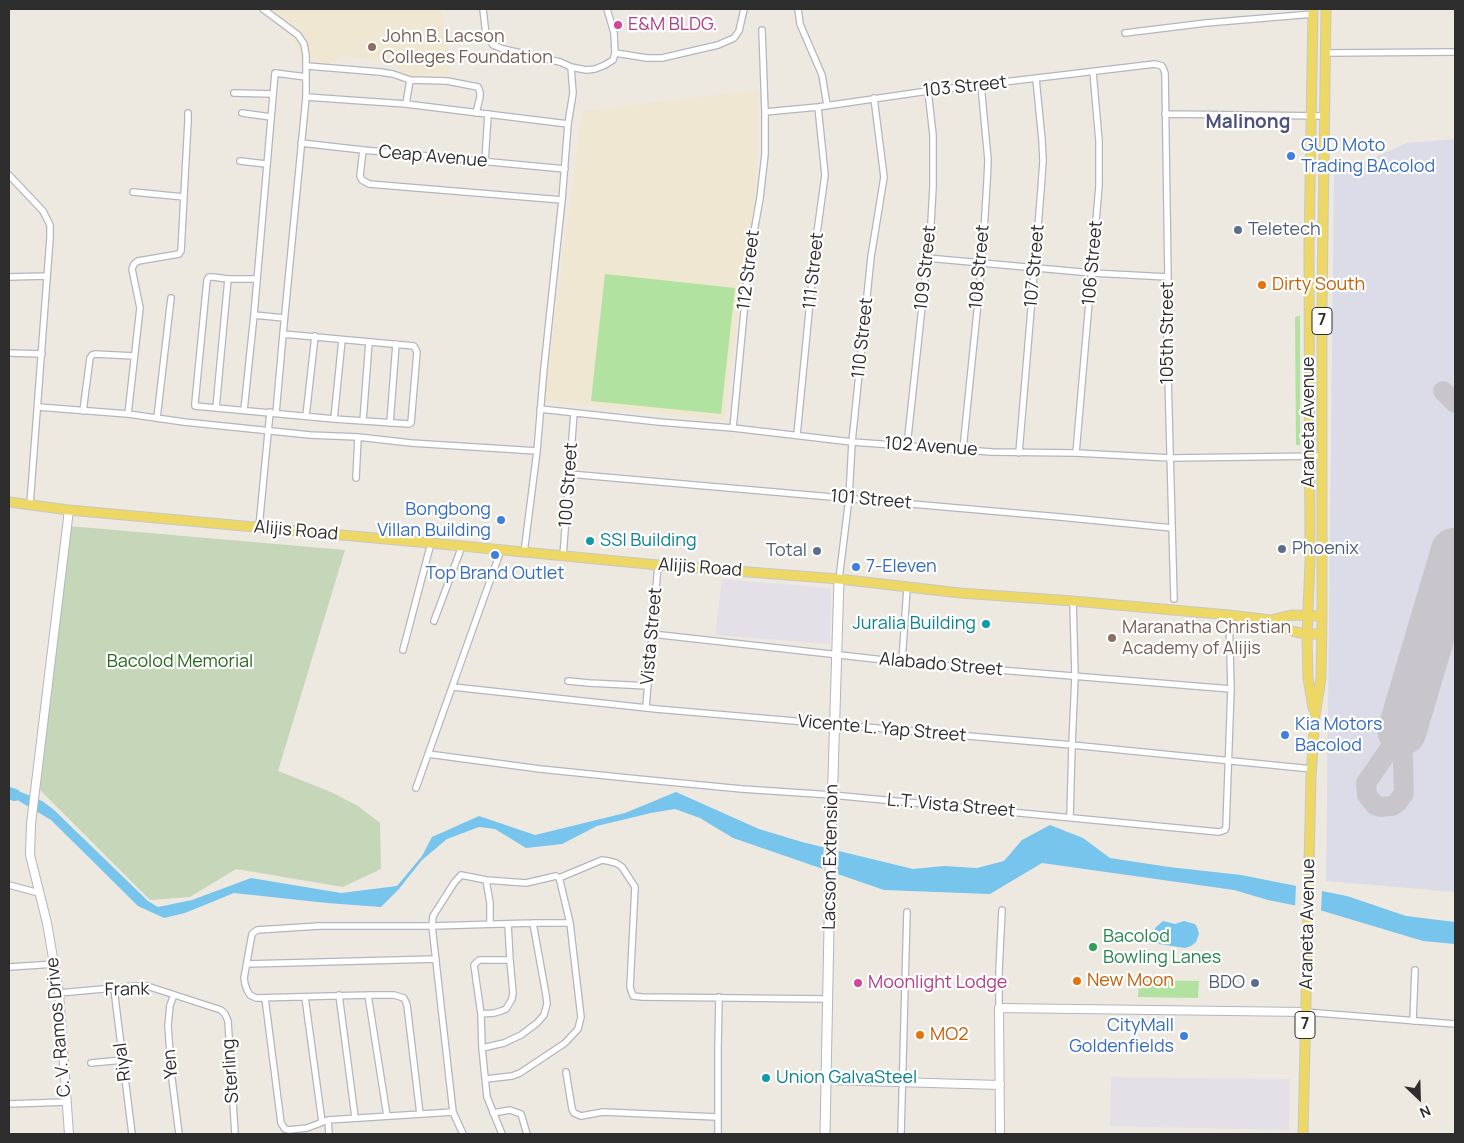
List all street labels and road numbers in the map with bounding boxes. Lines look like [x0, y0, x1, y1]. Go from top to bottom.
street label: 103 Street [922, 72, 1008, 102]
street label: Ceap Avenue [378, 141, 488, 173]
street label: 106 Street [1079, 219, 1107, 307]
street label: 107 Street [1021, 223, 1049, 309]
street label: 109 Street [911, 224, 941, 312]
street label: 108 Street [966, 224, 994, 310]
street label: 112 Street [733, 229, 765, 311]
street label: 111 Street [799, 231, 829, 311]
street label: 105th Street [1157, 282, 1179, 384]
street label: 110 Street [848, 296, 878, 380]
road number: 7 [1312, 308, 1332, 334]
street label: Araneta Avenue [1298, 356, 1320, 488]
street label: 102 Avenue [884, 433, 978, 461]
street label: 100 Street [555, 442, 583, 528]
street label: 101 Street [829, 486, 913, 514]
street label: Alijis Road [253, 517, 339, 545]
street label: Alijis Road [657, 554, 743, 582]
street label: Vista Street [637, 586, 667, 686]
street label: Alabado Street [878, 649, 1004, 681]
street label: Vicente L. Yap Street [797, 711, 967, 747]
street label: Lacson Extension [819, 784, 843, 930]
street label: L.T. Vista Street [886, 790, 1016, 822]
street label: Araneta Avenue [1296, 858, 1320, 990]
street label: C. V. Ramos Drive [42, 956, 76, 1098]
street label: Frank [104, 979, 150, 1001]
road number: 7 [1295, 1012, 1315, 1038]
street label: Sterling [218, 1038, 244, 1104]
street label: Riyal [110, 1041, 136, 1083]
street label: Yen [159, 1048, 183, 1080]

